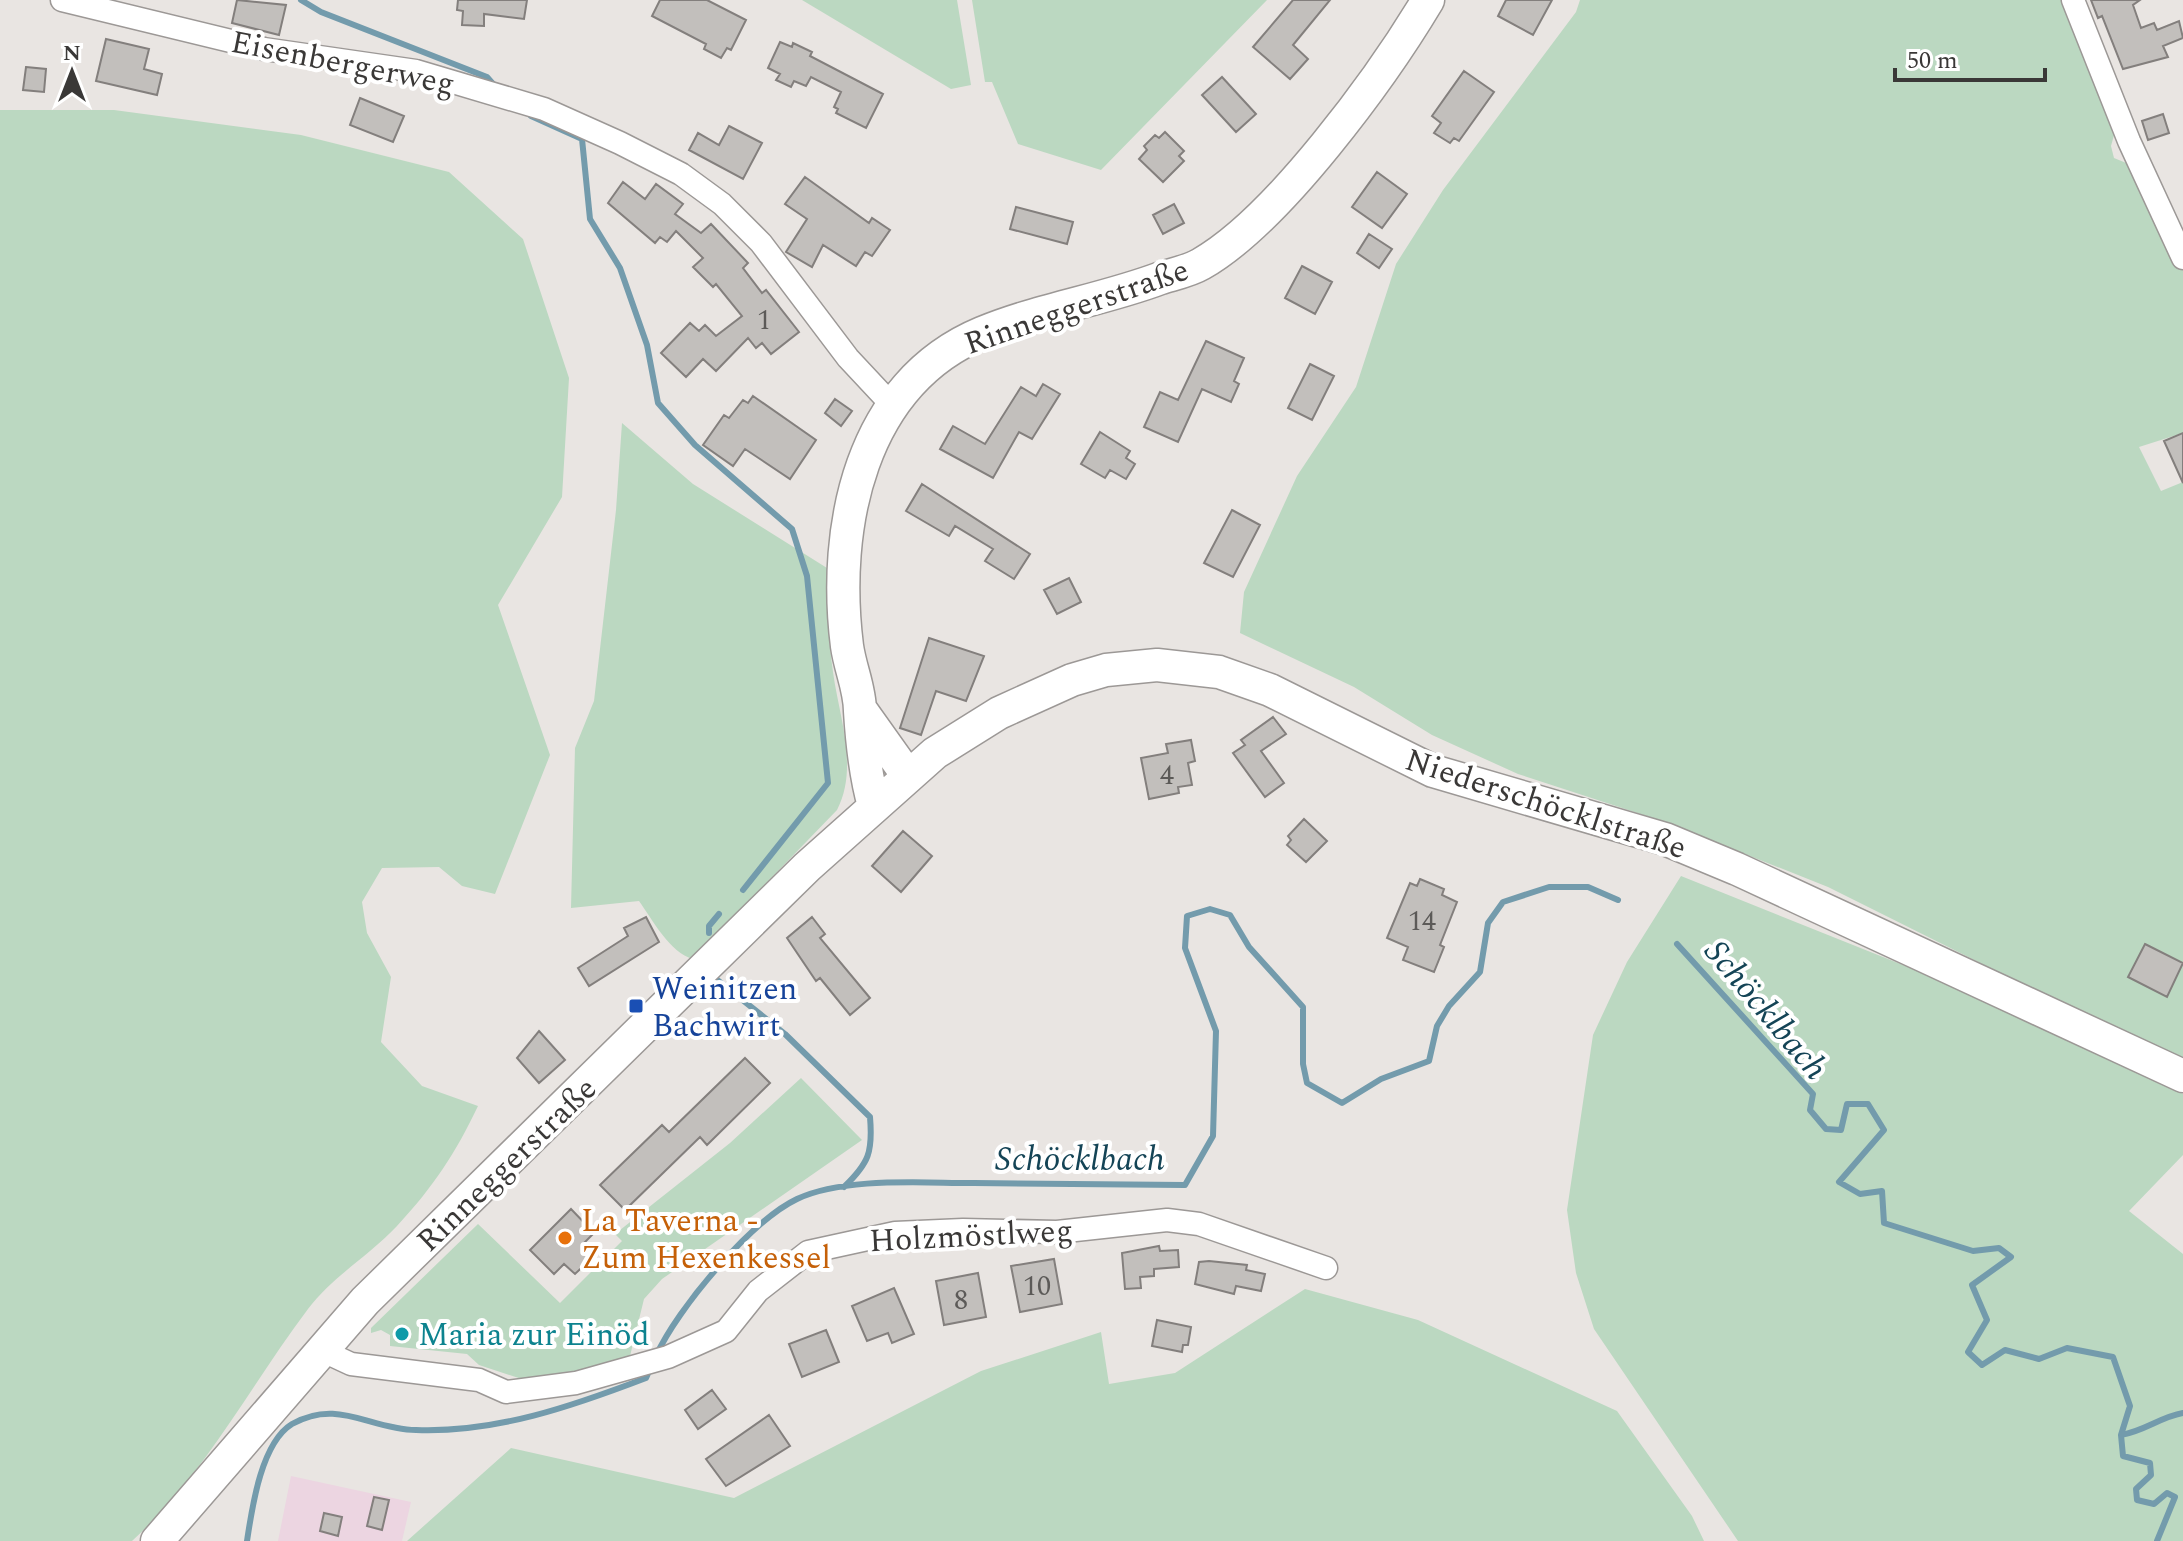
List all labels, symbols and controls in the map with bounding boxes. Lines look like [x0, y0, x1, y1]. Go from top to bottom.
street label: Eisenbergerweg [227, 18, 459, 109]
north arrow [32, 32, 112, 112]
scale bar [1895, 32, 2045, 82]
text: N [63, 37, 81, 70]
text: 50 m [1907, 43, 1958, 79]
street label: Rinneggerstraße [958, 246, 1195, 369]
house number: 1 [757, 299, 771, 342]
street label: Niederschöcklstraße [1399, 736, 1693, 873]
house number: 4 [1160, 754, 1174, 797]
house number: 14 [1408, 900, 1436, 943]
water label: Schöcklbach [1691, 929, 1840, 1092]
place label: Weinitzen Bachwirt [652, 965, 797, 1051]
marker: Weinitzen Bachwirt [627, 997, 645, 1015]
street label: Rinneggerstraße [406, 1066, 608, 1264]
water label: Schöcklbach [995, 1134, 1165, 1186]
place label: La Taverna - Zum Hexenkessel [581, 1197, 831, 1283]
street label: Holzmöstlweg [868, 1207, 1074, 1266]
marker: La Taverna - Zum Hexenkessel [556, 1229, 574, 1247]
house number: 10 [1023, 1265, 1051, 1308]
house number: 8 [954, 1279, 968, 1322]
place label: Maria zur Einöd [418, 1311, 650, 1360]
marker: Maria zur Einöd [393, 1325, 411, 1343]

